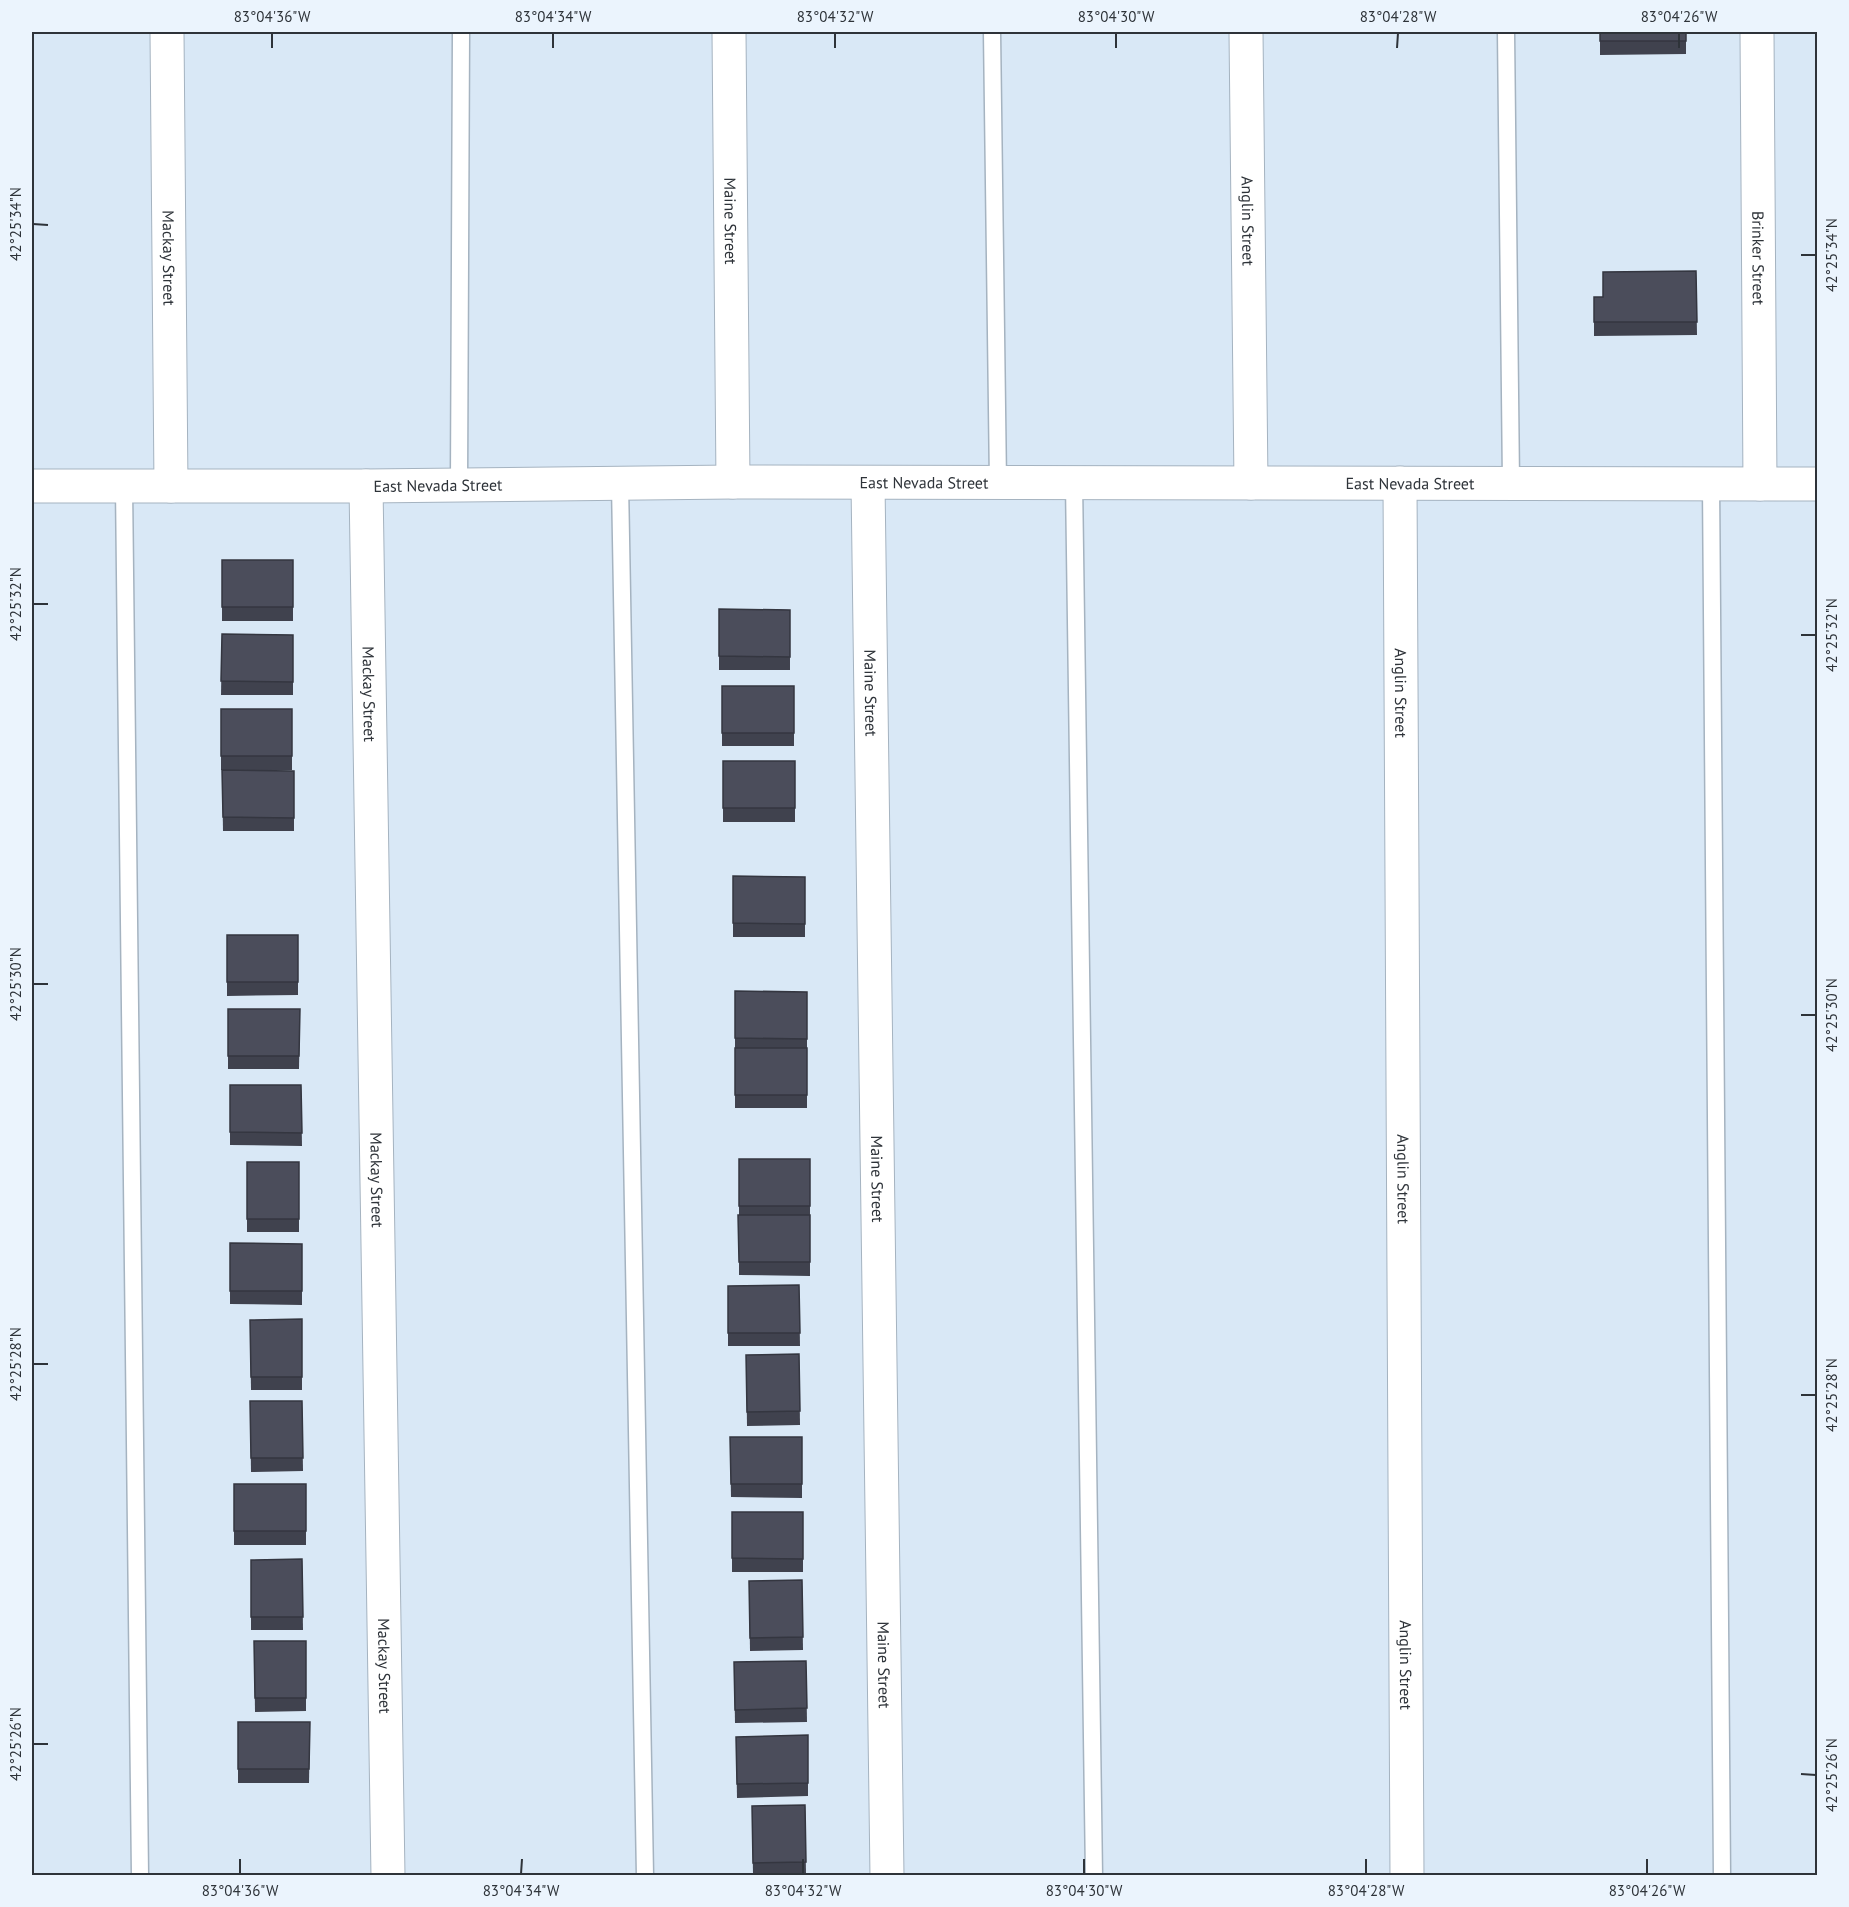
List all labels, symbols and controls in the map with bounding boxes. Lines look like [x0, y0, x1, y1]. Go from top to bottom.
text: 83°04'36"W [234, 7, 311, 26]
text: 83°04'34"W [515, 7, 592, 26]
text: 83°04'32"W [797, 7, 874, 26]
text: 83°04'30"W [1078, 7, 1155, 26]
text: 83°04'28"W [1360, 7, 1437, 26]
text: 83°04'26"W [1641, 7, 1718, 26]
street label: Anglin Street [1238, 176, 1259, 267]
street label: Maine Street [720, 177, 741, 265]
text: 42°25'34"N [6, 187, 25, 261]
street label: Mackay Street [159, 210, 179, 306]
street label: Brinker Street [1748, 211, 1769, 306]
text: 42°25'34"N [1822, 218, 1841, 292]
street label: East Nevada Street [859, 472, 989, 492]
street label: East Nevada Street [1345, 473, 1475, 493]
street label: East Nevada Street [373, 475, 503, 496]
text: 42°25'32"N [6, 567, 25, 641]
text: 42°25'32"N [1822, 598, 1841, 672]
street label: Mackay Street [359, 646, 380, 742]
street label: Anglin Street [1391, 648, 1411, 738]
street label: Maine Street [860, 649, 881, 737]
text: 42°25'30"N [6, 947, 25, 1021]
text: 42°25'30"N [1822, 978, 1841, 1052]
street label: Mackay Street [366, 1132, 388, 1228]
street label: Anglin Street [1393, 1134, 1414, 1224]
street label: Maine Street [867, 1135, 888, 1223]
text: 42°25'28"N [6, 1327, 25, 1401]
text: 42°25'28"N [1822, 1358, 1841, 1432]
street label: Mackay Street [374, 1618, 395, 1714]
street label: Anglin Street [1396, 1620, 1416, 1710]
street label: Maine Street [874, 1621, 895, 1709]
text: 42°25'26"N [6, 1707, 25, 1781]
text: 42°25'26"N [1822, 1738, 1841, 1812]
text: 83°04'36"W [202, 1881, 279, 1900]
text: 83°04'34"W [483, 1881, 560, 1900]
text: 83°04'32"W [765, 1881, 842, 1900]
text: 83°04'30"W [1046, 1881, 1123, 1900]
text: 83°04'28"W [1328, 1881, 1405, 1900]
text: 83°04'26"W [1609, 1881, 1686, 1900]

